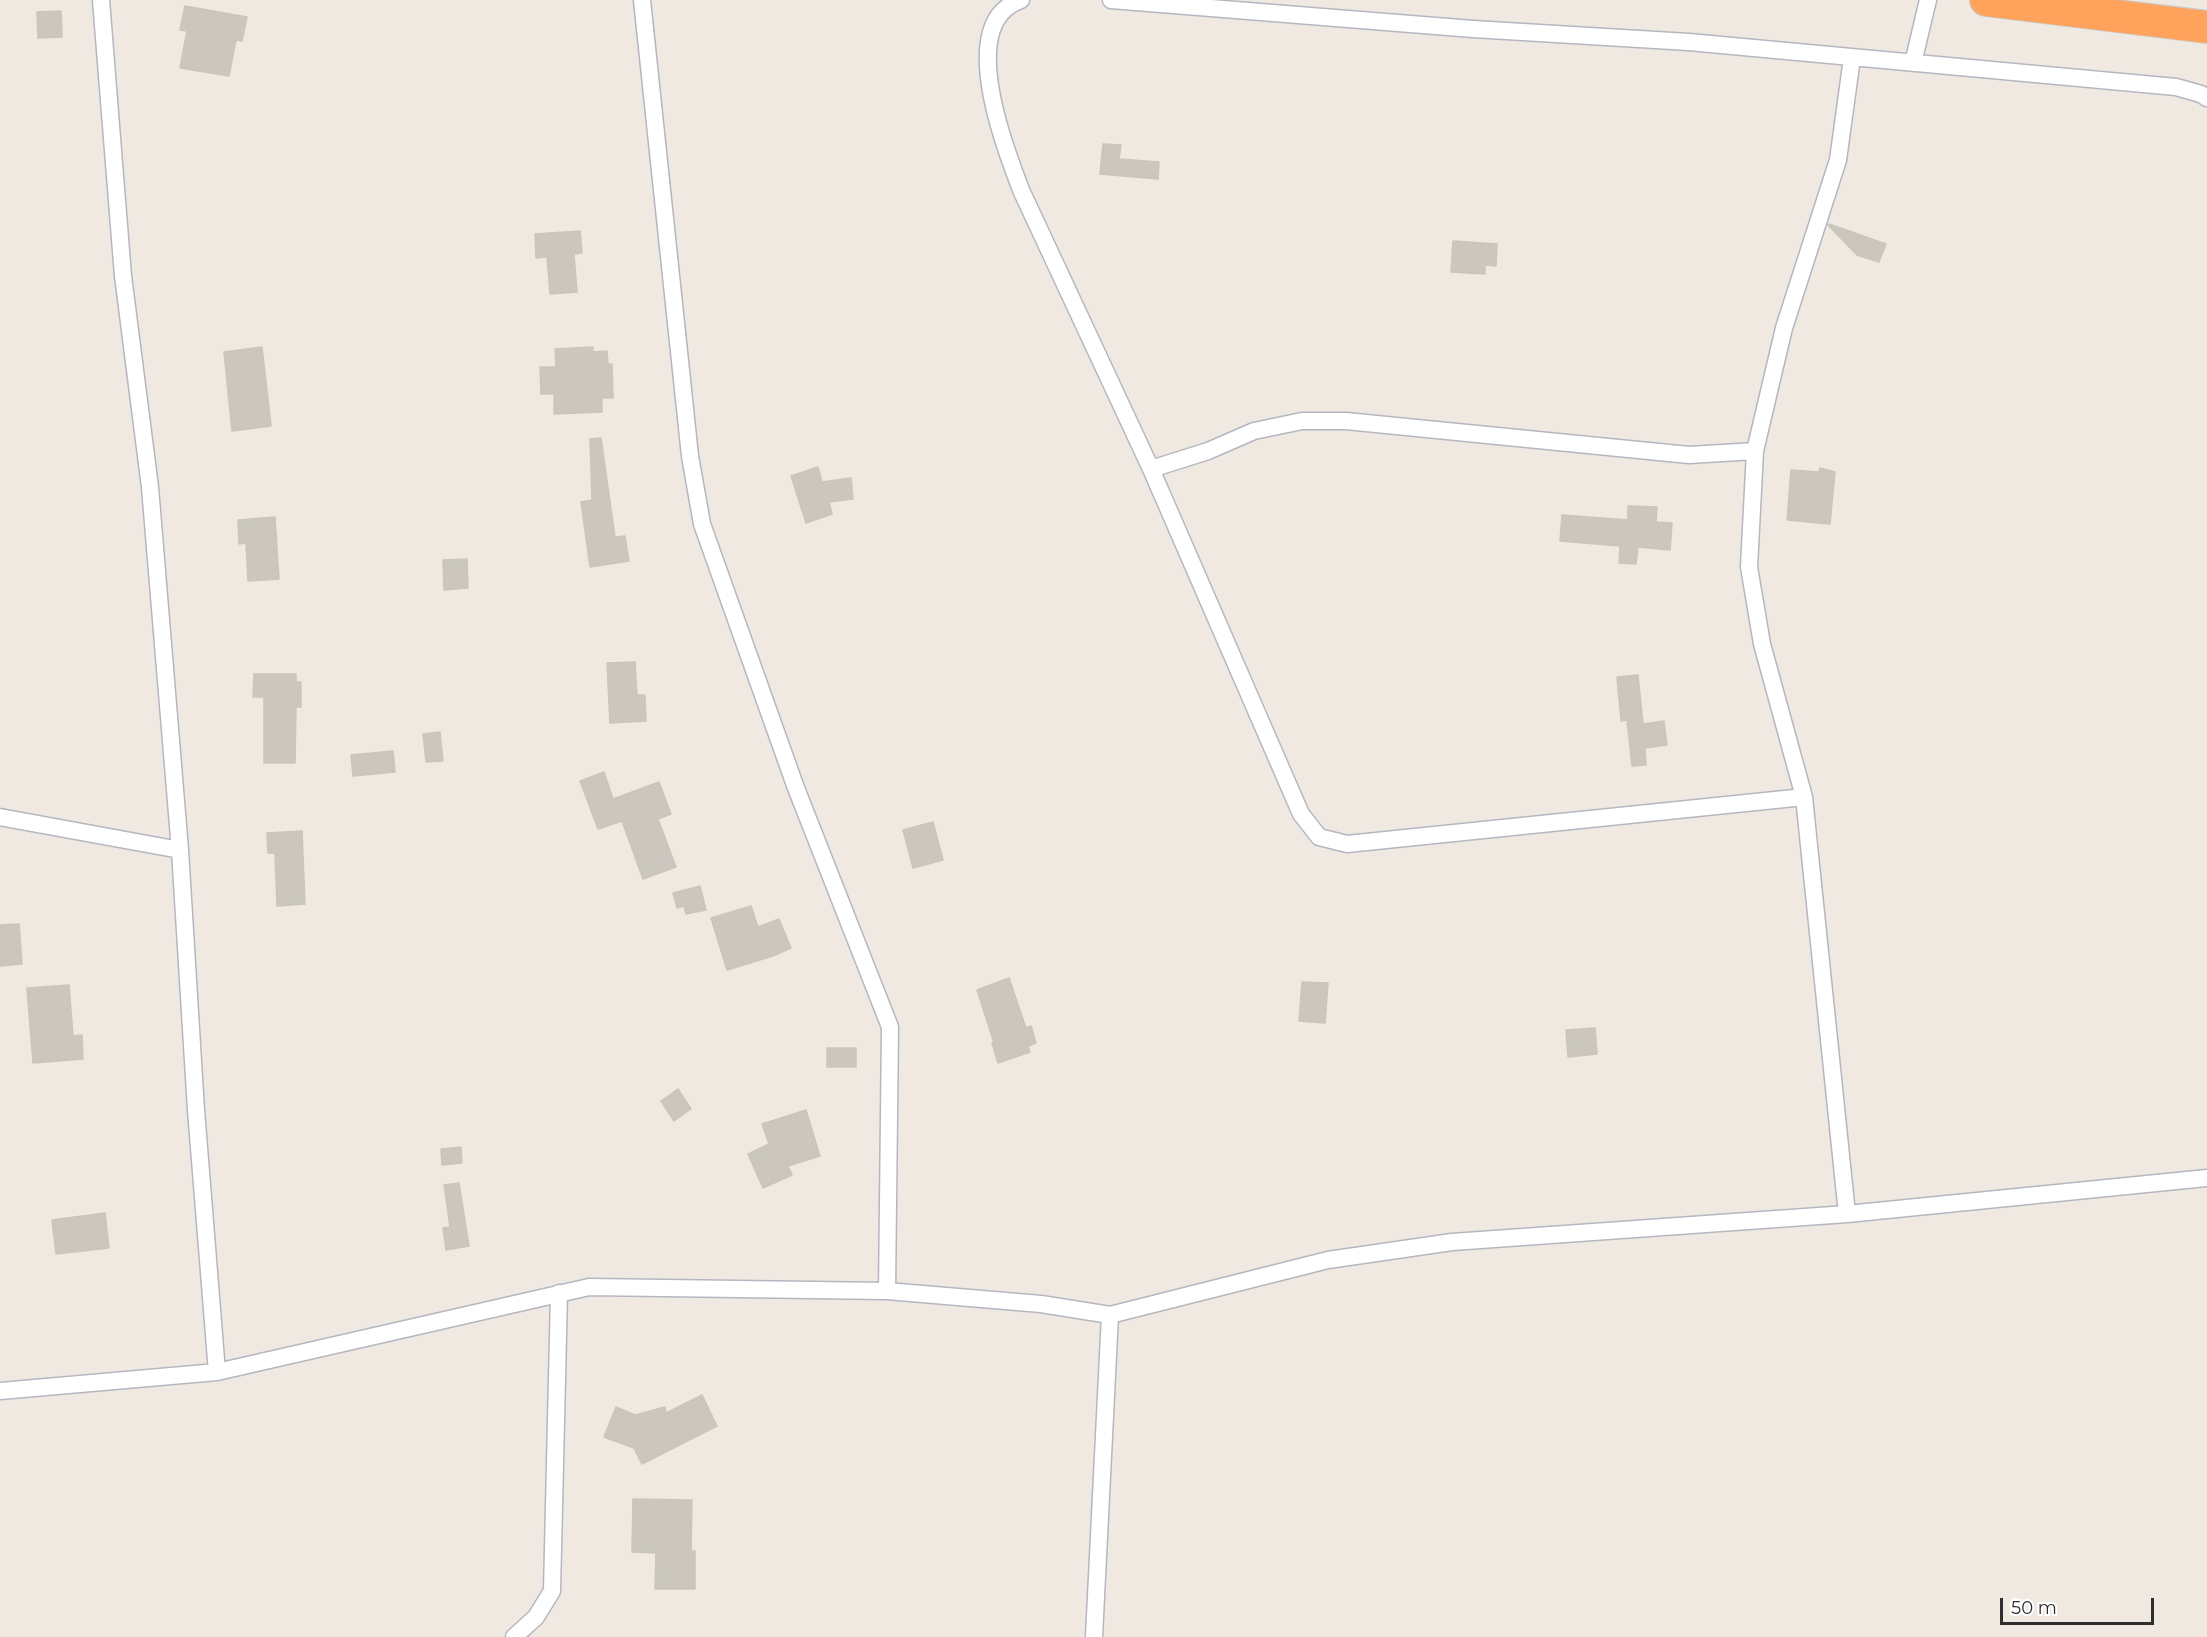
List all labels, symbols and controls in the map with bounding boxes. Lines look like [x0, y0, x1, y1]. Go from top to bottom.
scale bar [2003, 1586, 2158, 1624]
text: 50 m [2011, 1597, 2057, 1619]

